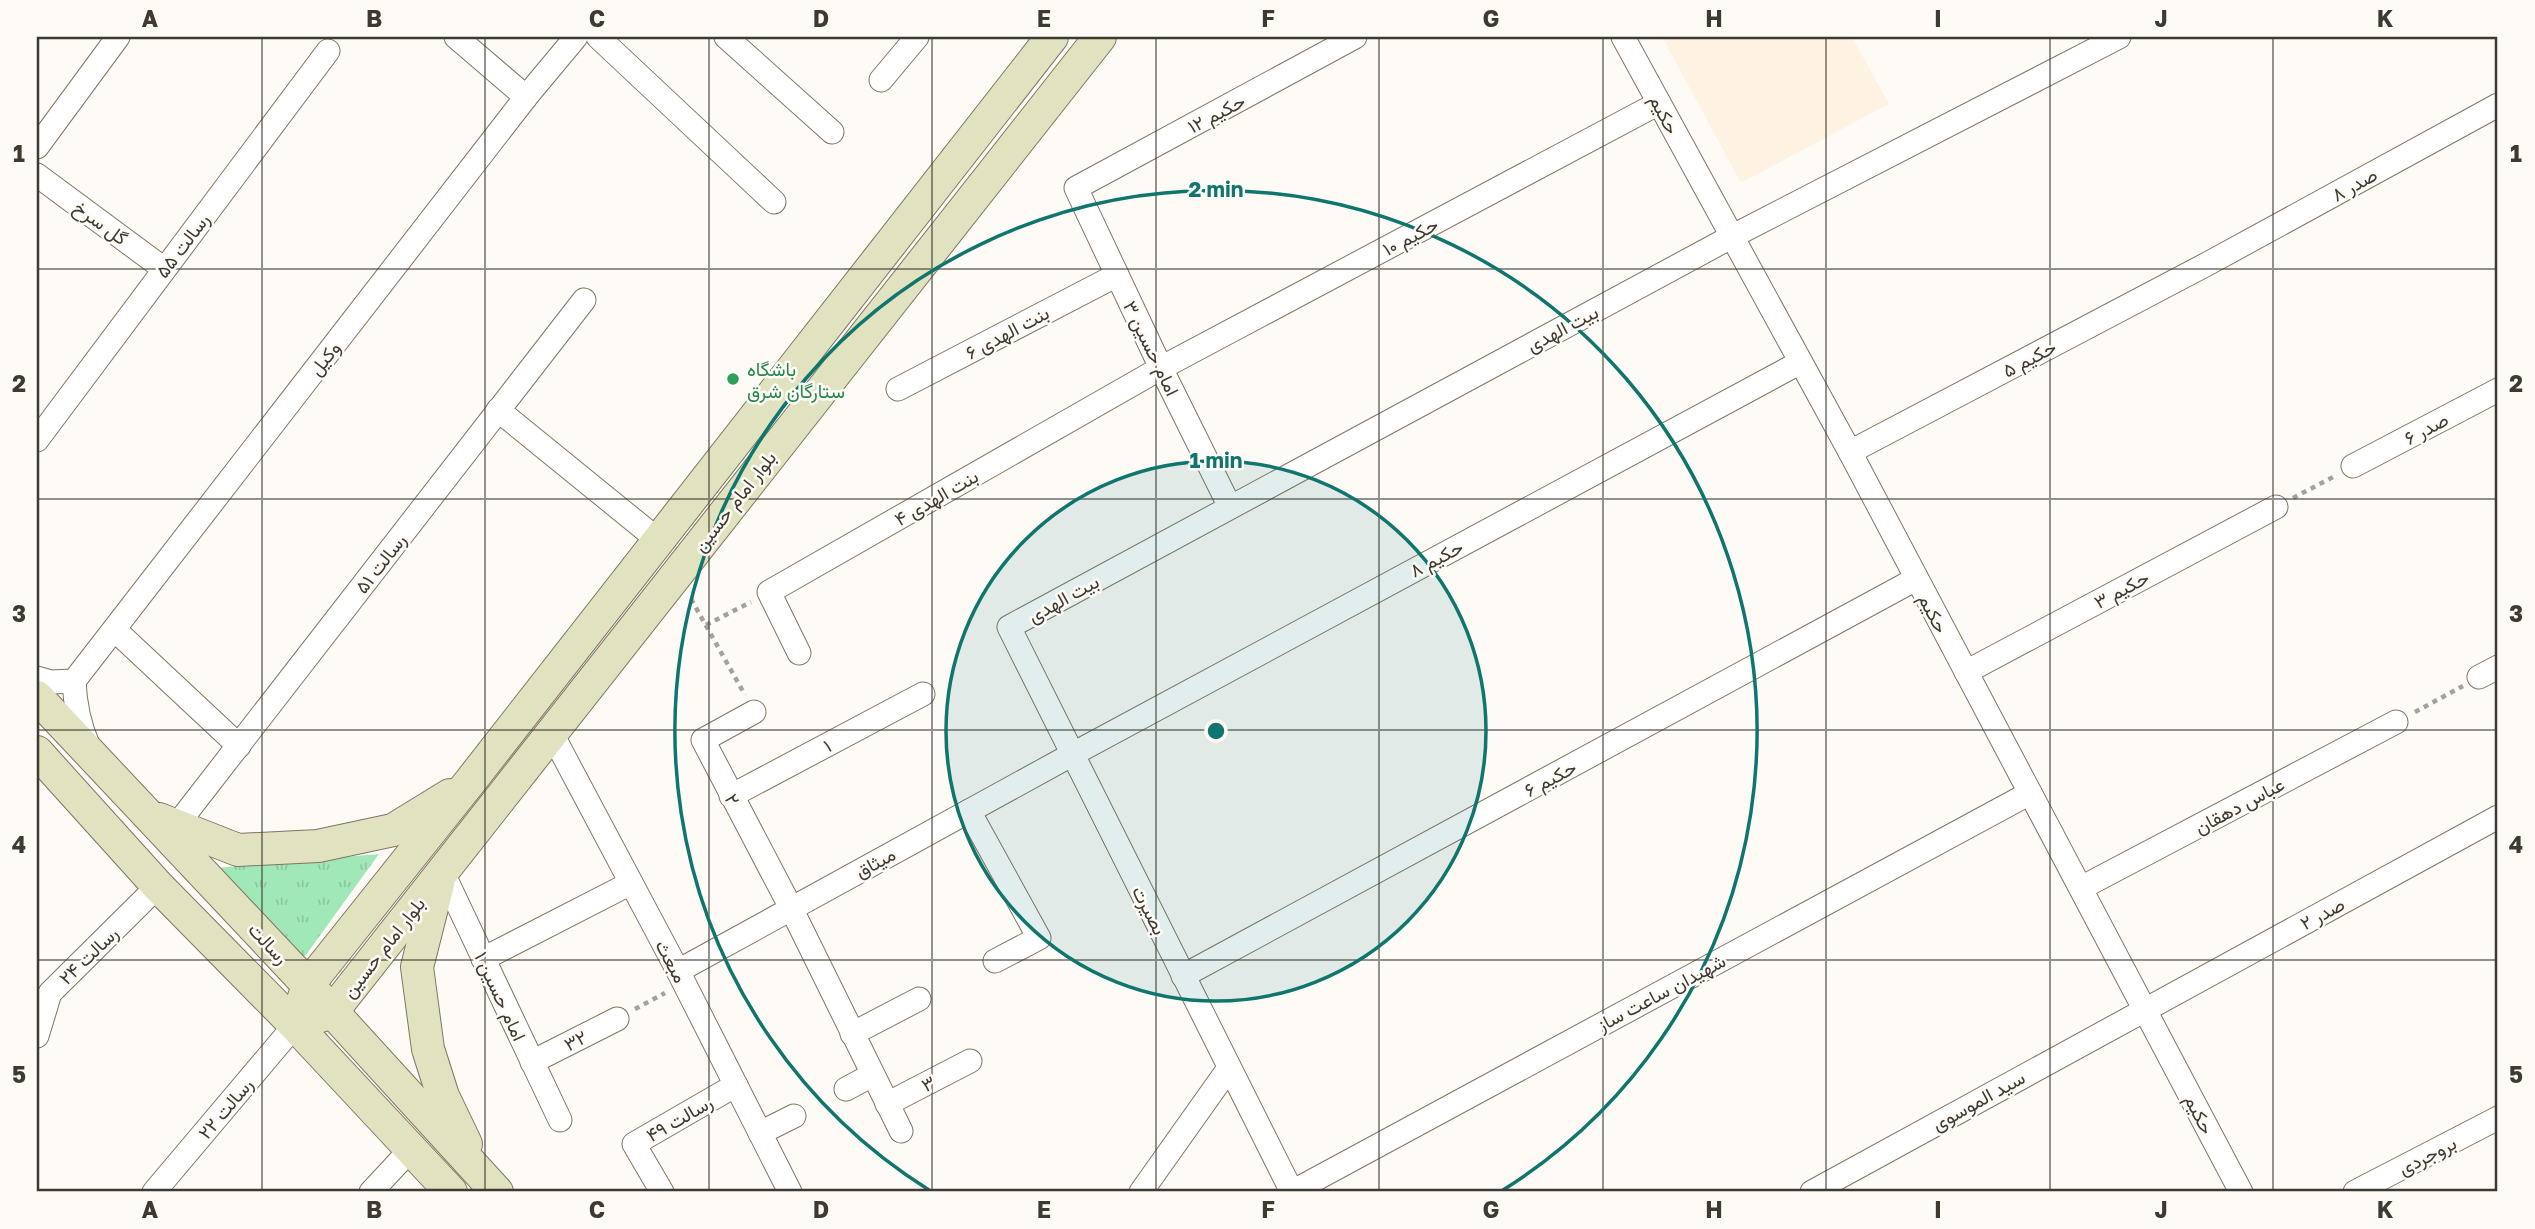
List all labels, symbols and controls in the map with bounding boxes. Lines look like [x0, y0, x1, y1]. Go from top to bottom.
text: A [142, 4, 159, 32]
text: B [366, 4, 382, 32]
text: C [589, 4, 605, 32]
text: D [813, 4, 829, 32]
text: E [1037, 4, 1051, 32]
text: F [1261, 4, 1275, 32]
text: G [1483, 4, 1499, 32]
text: H [1705, 4, 1723, 32]
text: I [1934, 4, 1942, 32]
text: J [2154, 4, 2168, 32]
text: K [2377, 4, 2394, 32]
street label: حکیم ۱۲ [1183, 88, 1250, 139]
street label: حکیم [1643, 90, 1685, 139]
text: 1 [13, 139, 25, 167]
text: 1 [2510, 139, 2522, 167]
street label: صدر ۸ [2327, 162, 2381, 207]
text: 2 min [1189, 176, 1243, 202]
street label: گل سرخ [68, 195, 132, 251]
street label: رسالت ۵۵ [150, 208, 215, 283]
street label: حکیم ۱۰ [1378, 212, 1443, 262]
street label: امام حسین ۳ [1117, 297, 1185, 400]
street label: بنت الهدی ۶ [961, 300, 1053, 364]
street label: بیت الهدی [1522, 300, 1602, 357]
street label: حکیم ۵ [1998, 334, 2061, 383]
street label: وکیل [304, 336, 345, 380]
place label: باشگاه ستارگان شرق [747, 357, 845, 403]
text: 2 [12, 369, 26, 397]
text: 2 [2509, 369, 2523, 397]
marker: باشگاه ستارگان شرق [725, 371, 741, 387]
street label: صدر ۶ [2400, 407, 2452, 450]
street label: بلوار امام حسین [688, 446, 782, 557]
text: 1 min [1190, 447, 1242, 473]
street label: بنت الهدی ۴ [890, 464, 982, 531]
street label: رسالت ۵۱ [350, 529, 411, 598]
street label: حکیم ۸ [1405, 534, 1468, 583]
street label: حکیم ۳ [2090, 565, 2153, 615]
street label: بیت الهدی [1023, 569, 1103, 628]
street label: حکیم [1912, 589, 1954, 638]
text: 3 [12, 599, 26, 627]
text: 3 [2509, 599, 2523, 627]
centre of rings [1204, 719, 1228, 743]
street label: ۱ [819, 734, 835, 756]
street label: حکیم ۶ [1520, 755, 1581, 803]
street label: عباس دهقان [2190, 772, 2288, 839]
street label: ۲ [720, 789, 746, 809]
text: 4 [12, 830, 26, 858]
text: 4 [2509, 830, 2523, 858]
street label: میثاق [851, 842, 900, 883]
street label: بصیرت [1127, 882, 1172, 939]
street label: بلوار امام حسین [337, 892, 431, 1003]
street label: صدر ۲ [2296, 892, 2349, 935]
street label: رسالت [243, 918, 294, 969]
street label: رسالت ۲۴ [54, 921, 123, 990]
street label: مبعث [650, 936, 693, 987]
street label: امام حسین ۱ [469, 948, 532, 1045]
street label: شهیدان ساعت ساز [1592, 948, 1730, 1037]
street label: ۳۲ [560, 1025, 590, 1055]
text: 5 [12, 1060, 26, 1088]
text: 5 [2509, 1060, 2523, 1088]
street label: سید الموسوی [1927, 1065, 2029, 1136]
street label: ۳ [917, 1070, 939, 1096]
street label: رسالت ۲۲ [193, 1073, 258, 1144]
street label: رسالت ۴۹ [642, 1090, 717, 1147]
street label: حکیم [2179, 1090, 2220, 1139]
street label: بروجردی [2394, 1131, 2460, 1180]
text: A [142, 1195, 159, 1223]
text: B [366, 1195, 382, 1223]
text: C [589, 1195, 605, 1223]
text: D [813, 1195, 829, 1223]
text: E [1037, 1195, 1051, 1223]
text: F [1261, 1195, 1275, 1223]
text: G [1483, 1195, 1499, 1223]
text: H [1705, 1195, 1723, 1223]
text: I [1934, 1195, 1942, 1223]
text: J [2154, 1195, 2168, 1223]
text: K [2377, 1195, 2394, 1223]

